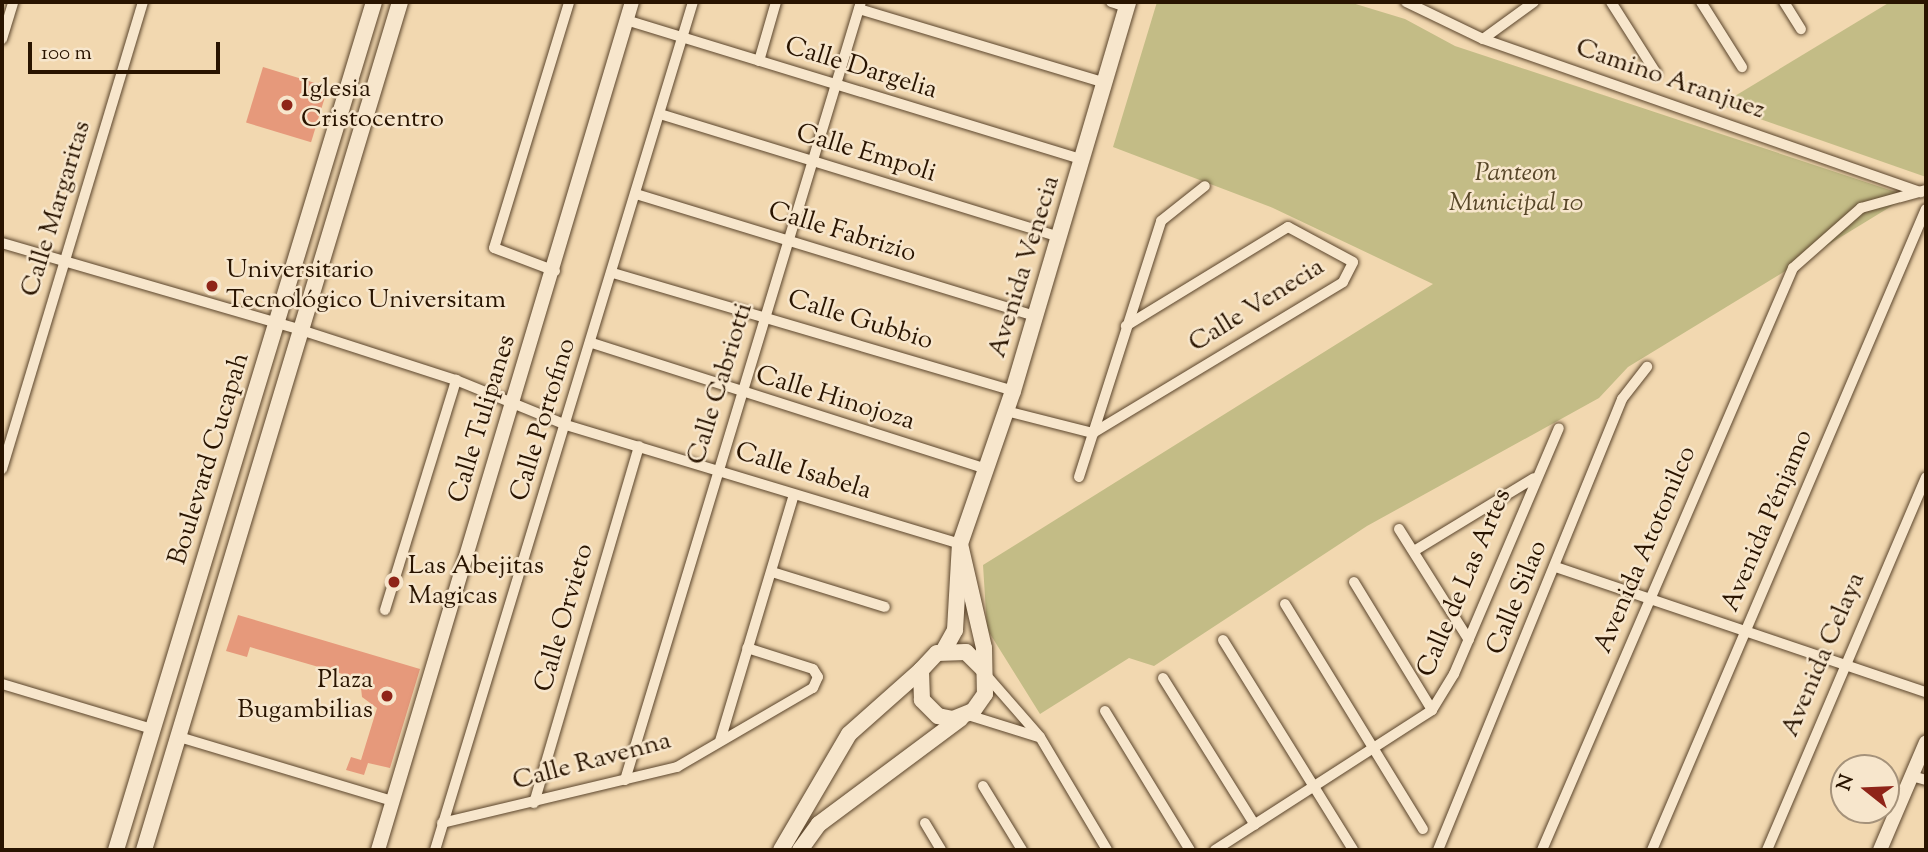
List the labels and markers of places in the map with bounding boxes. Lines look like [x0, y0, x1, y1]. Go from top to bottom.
place label: Iglesia Cristocentro [301, 74, 444, 136]
marker: Iglesia Cristocentro [279, 97, 295, 113]
place label: Universitario Tecnológico Universitam [226, 255, 506, 316]
marker: Universitario Tecnológico Universitam [204, 278, 220, 294]
place label: Las Abejitas Magicas [408, 551, 544, 612]
marker: Las Abejitas Magicas [386, 574, 402, 590]
place label: Plaza Bugambilias [237, 665, 373, 726]
marker: Plaza Bugambilias [379, 688, 395, 704]

